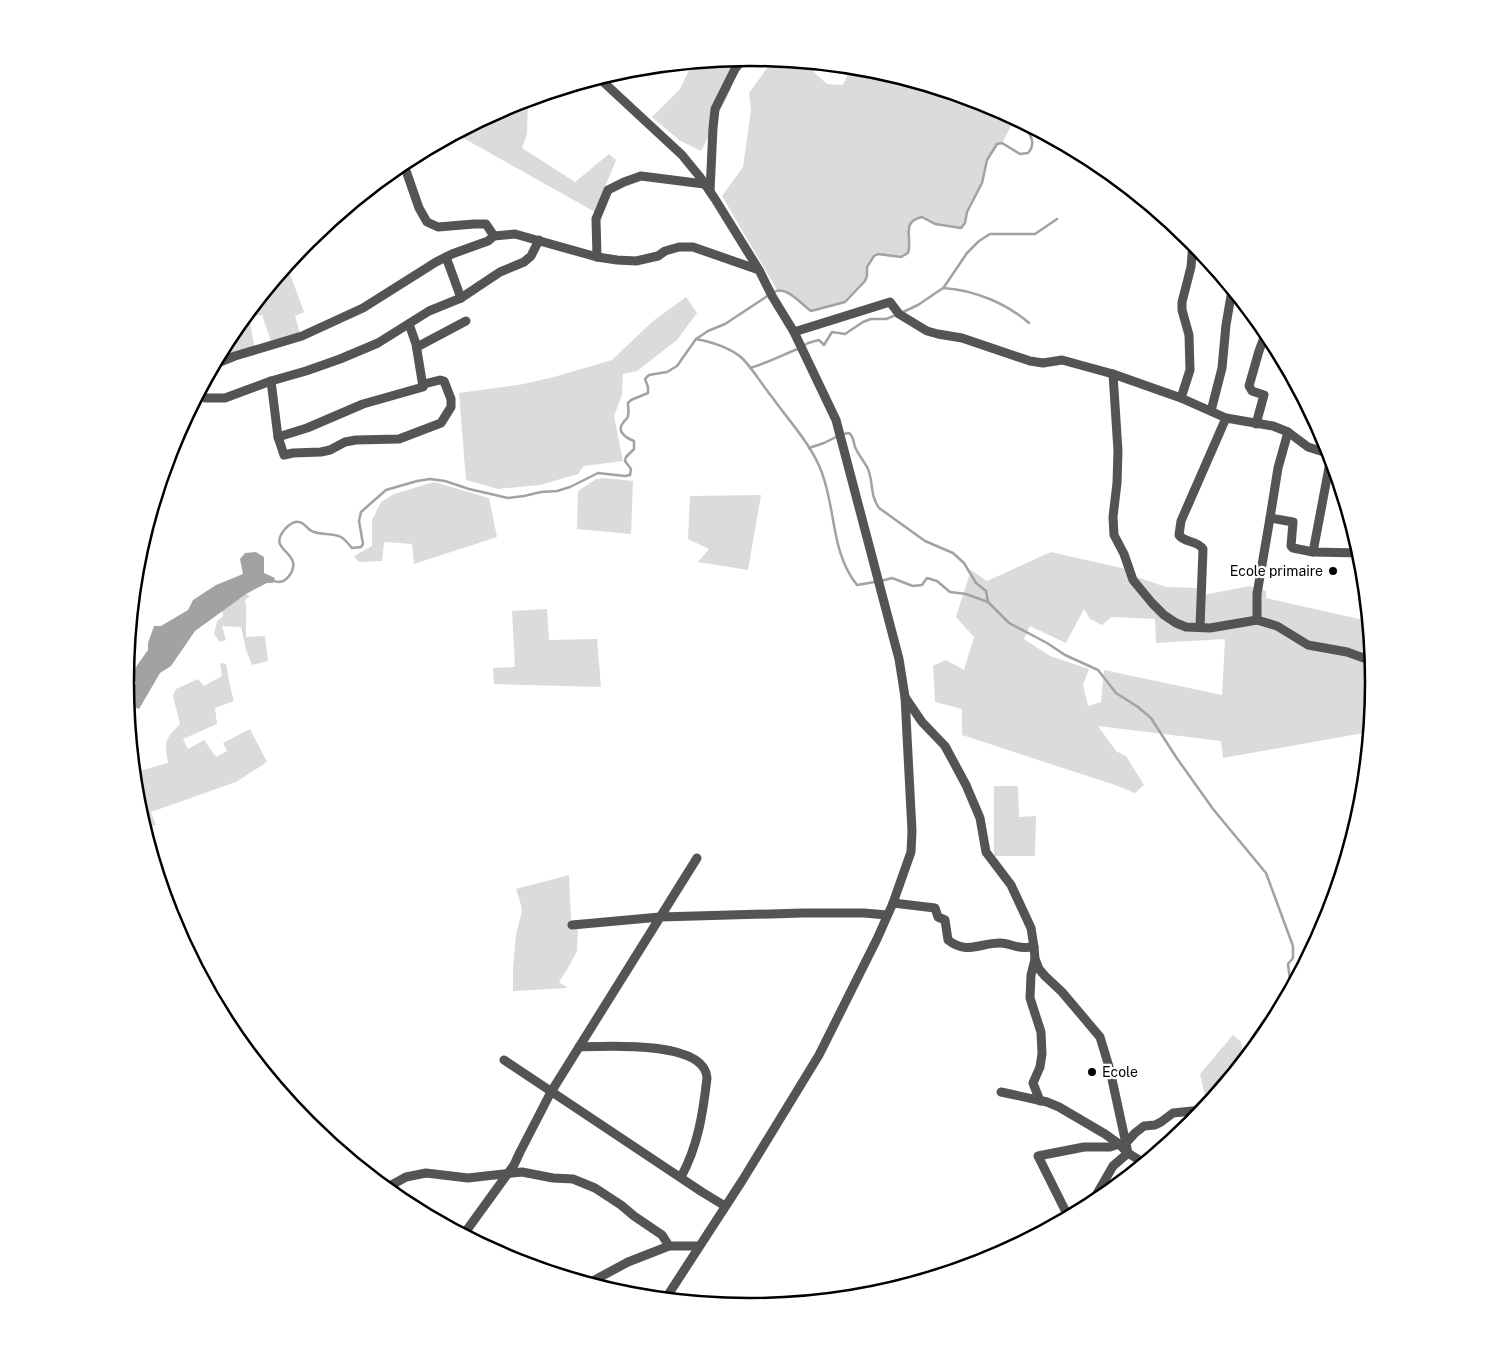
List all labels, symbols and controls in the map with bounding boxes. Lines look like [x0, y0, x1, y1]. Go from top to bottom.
place label: Ecole primaire [1230, 563, 1323, 579]
marker: Ecole primaire [1327, 565, 1339, 577]
place label: Ecole [1102, 1064, 1138, 1080]
marker: Ecole [1086, 1066, 1098, 1078]

